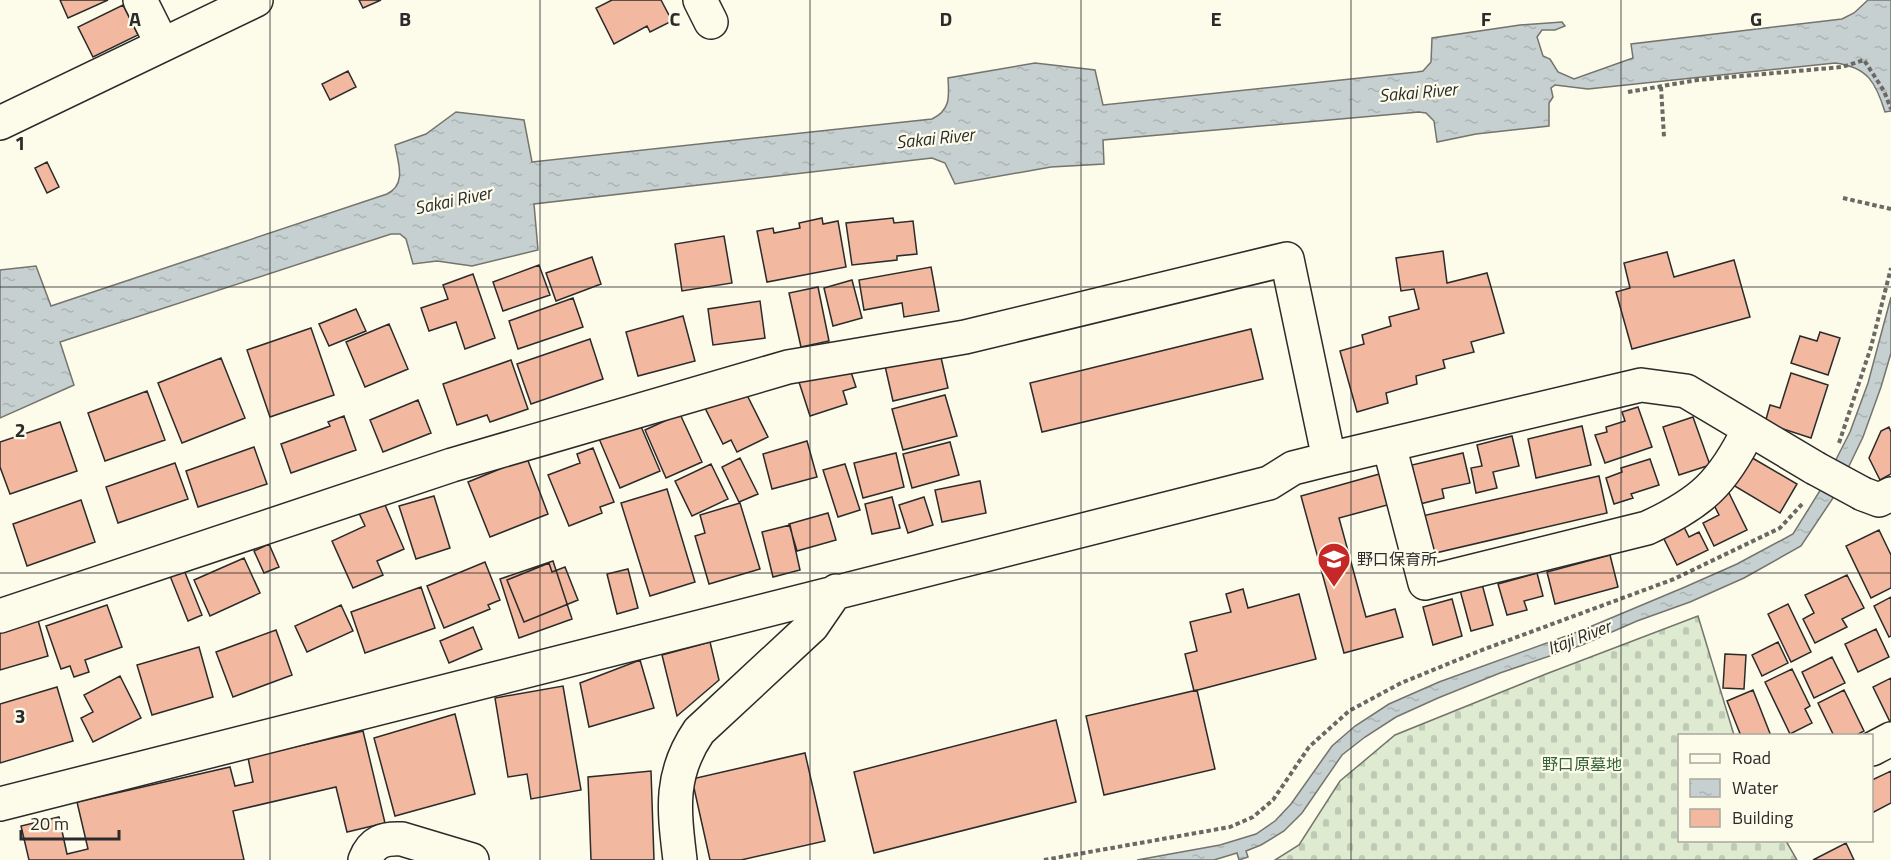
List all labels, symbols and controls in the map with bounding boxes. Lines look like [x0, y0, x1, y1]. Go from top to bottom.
text: A [129, 3, 141, 34]
text: B [399, 3, 411, 34]
text: C [670, 3, 681, 34]
text: D [940, 3, 952, 34]
text: E [1210, 3, 1222, 34]
text: F [1481, 3, 1492, 34]
text: G [1750, 3, 1762, 34]
water label: Sakai River [1378, 75, 1460, 109]
water label: Sakai River [895, 120, 978, 156]
text: 1 [14, 127, 26, 158]
water label: Sakai River [412, 178, 496, 221]
text: 2 [14, 414, 26, 445]
school or university icon: 野口保育所 [1316, 541, 1352, 588]
place label: 野口保育所 [1357, 547, 1437, 571]
water label: Itaji River [1543, 612, 1617, 661]
text: 3 [14, 700, 26, 731]
legend [1678, 734, 1873, 842]
text: Road [1732, 744, 1771, 771]
park label: 野口原墓地 [1542, 752, 1622, 776]
text: Water [1732, 774, 1778, 801]
scale bar [21, 803, 118, 841]
text: Building [1732, 804, 1793, 831]
text: 20 m [30, 810, 69, 837]

